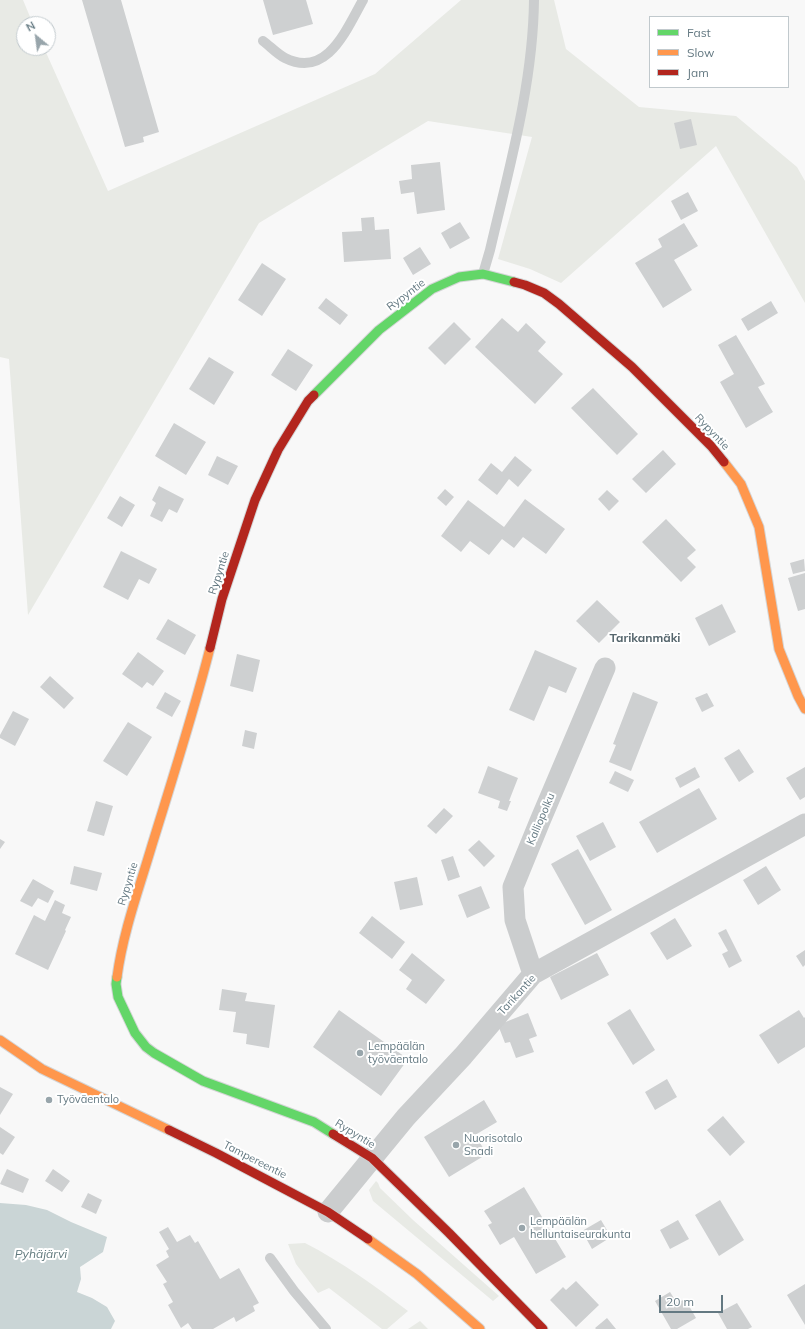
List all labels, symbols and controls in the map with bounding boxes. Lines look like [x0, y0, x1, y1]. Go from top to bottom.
north arrow [16, 16, 56, 56]
legend [649, 16, 789, 88]
text: N [24, 18, 38, 35]
text: Fast [687, 25, 711, 40]
text: Slow [687, 45, 715, 60]
text: Jam [687, 65, 709, 80]
street label: Rypyntie [384, 276, 428, 314]
street label: Rypyntie [692, 411, 732, 453]
street label: Rypyntie [206, 550, 232, 596]
district label: Tarikanmäki [609, 631, 681, 645]
street label: Kalliopolku [524, 791, 558, 847]
street label: Rypyntie [115, 861, 141, 907]
street label: Tarikantie [495, 972, 539, 1018]
place label: Lempäälän työväentalo [368, 1040, 428, 1066]
marker: Lempäälän työväentalo [355, 1048, 365, 1058]
place label: Työväentalo [57, 1093, 119, 1107]
marker: Työväentalo [44, 1095, 54, 1105]
street label: Rypyntie [333, 1117, 377, 1151]
place label: Nuorisotalo Snadi [464, 1132, 522, 1158]
street label: Tampereentie [221, 1138, 289, 1182]
marker: Nuorisotalo Snadi [451, 1140, 461, 1150]
place label: Lempäälän helluntaiseurakunta [530, 1215, 631, 1241]
marker: Lempäälän helluntaiseurakunta [517, 1223, 527, 1233]
water label: Pyhäjärvi [15, 1247, 67, 1261]
scale bar [661, 1287, 725, 1313]
text: 20 m [666, 1294, 694, 1309]

